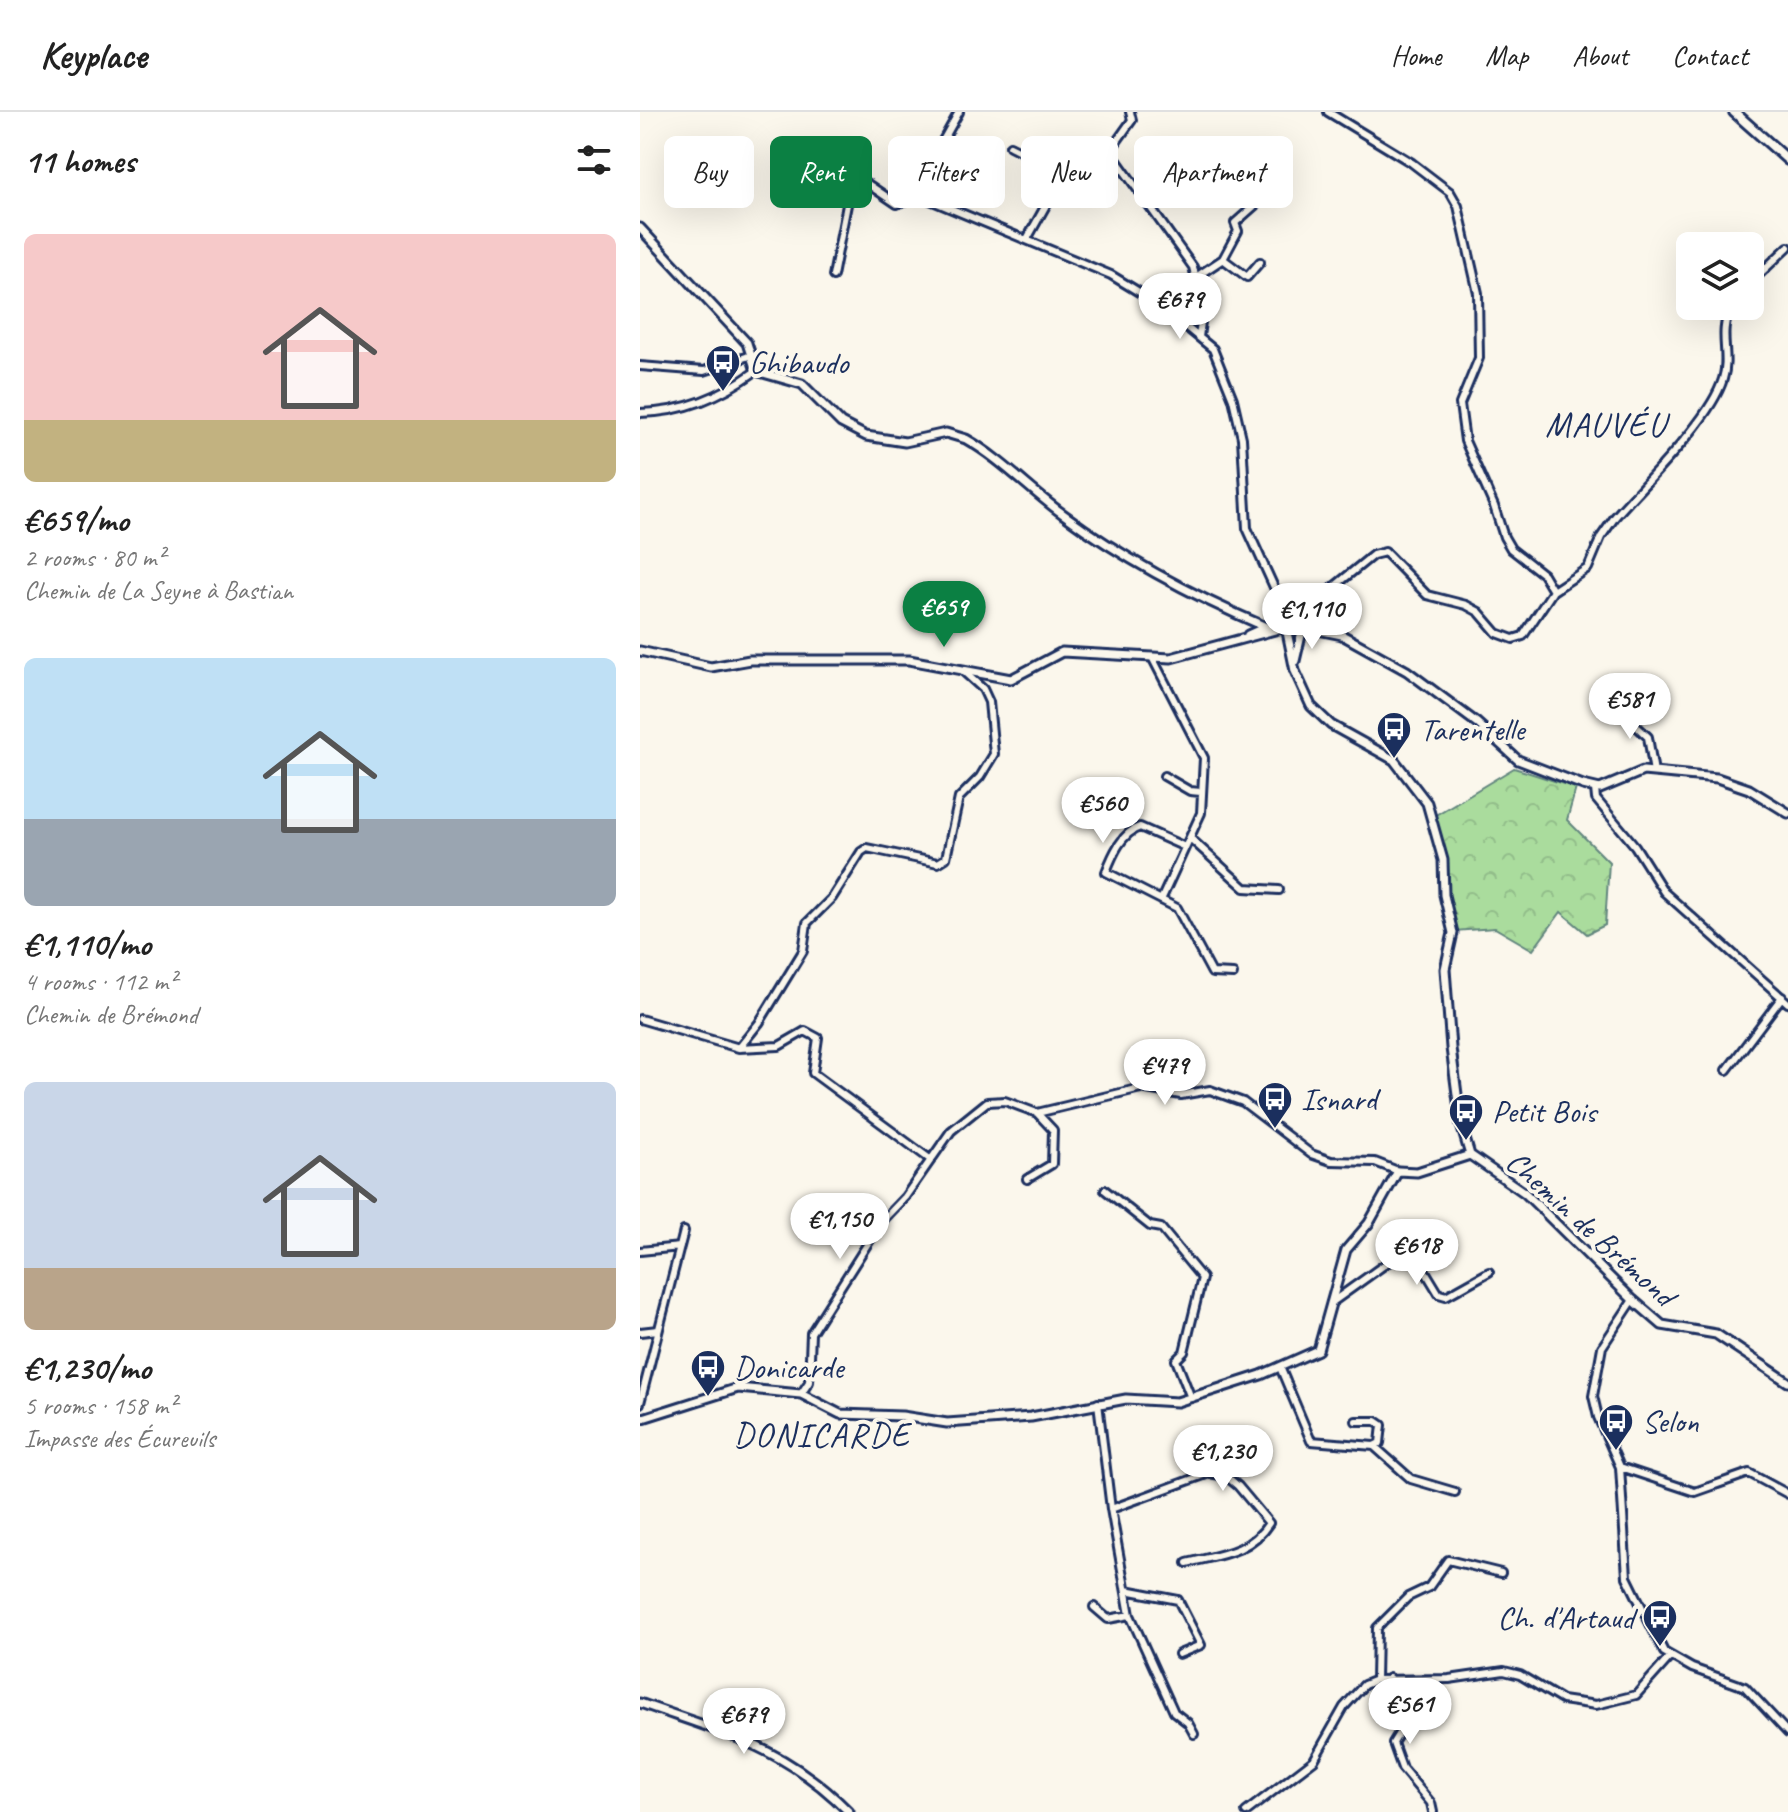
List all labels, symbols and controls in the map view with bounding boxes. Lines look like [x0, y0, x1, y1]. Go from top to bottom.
text: Keyplace [40, 32, 147, 79]
text: Home [1391, 38, 1441, 73]
text: Map [1485, 38, 1528, 73]
text: About [1572, 38, 1628, 73]
text: Contact [1672, 38, 1748, 73]
chip: Buy [664, 136, 754, 208]
chip: Rent [770, 136, 872, 208]
chip: Filters [888, 136, 1005, 208]
chip: New [1021, 136, 1118, 208]
chip: Apartment [1134, 136, 1293, 208]
icon: filters [572, 138, 616, 182]
text: 11 homes [24, 139, 135, 182]
map controls [1676, 232, 1764, 320]
button: layers [1676, 232, 1764, 320]
pin: €679 [1133, 273, 1227, 341]
text: €679 [1157, 282, 1203, 315]
icon: home [248, 286, 392, 430]
place label: Ghibaudo [749, 342, 850, 383]
bus stop icon: Ghibaudo [704, 343, 742, 393]
district label: MAUVÉU [1545, 403, 1671, 446]
text: €659/mo [24, 498, 129, 541]
text: 2 rooms · 80 m² [24, 541, 165, 574]
text: Chemin de La Seyne à Bastian [24, 574, 293, 607]
pin: €659 [897, 581, 991, 649]
pin: €1,110 [1247, 583, 1377, 651]
text: €659 [921, 590, 967, 623]
text: €1,110 [1280, 592, 1344, 625]
pin: €581 [1583, 673, 1677, 741]
text: €581 [1607, 682, 1653, 715]
place label: Tarentelle [1420, 709, 1527, 750]
icon: home [248, 710, 392, 854]
bus stop icon: Tarentelle [1375, 710, 1413, 760]
pin: €560 [1056, 777, 1150, 845]
text: €560 [1080, 786, 1126, 819]
text: €1,110/mo [24, 922, 151, 965]
text: 4 rooms · 112 m² [24, 965, 176, 998]
text: Chemin de Brémond [24, 998, 198, 1031]
pin: €479 [1118, 1039, 1212, 1107]
text: €479 [1142, 1048, 1188, 1081]
place label: Isnard [1301, 1079, 1381, 1120]
bus stop icon: Isnard [1256, 1080, 1294, 1130]
place label: Petit Bois [1492, 1091, 1599, 1132]
bus stop icon: Petit Bois [1447, 1092, 1485, 1142]
icon: home [248, 1134, 392, 1278]
street label: Chemin de Brémond [1497, 1141, 1687, 1318]
pin: €1,150 [775, 1193, 905, 1261]
text: €1,150 [808, 1202, 872, 1235]
pin: €618 [1370, 1219, 1464, 1287]
text: €618 [1393, 1228, 1441, 1261]
text: €1,230/mo [24, 1346, 151, 1389]
place label: Donicarde [734, 1347, 846, 1388]
bus stop icon: Donicarde [689, 1348, 727, 1398]
text: 5 rooms · 158 m² [24, 1389, 176, 1422]
place label: Selon [1642, 1401, 1699, 1442]
bus stop icon: Selon [1597, 1402, 1635, 1452]
district label: DONICARDE [733, 1413, 913, 1456]
text: Impasse des Écureuils [24, 1422, 215, 1455]
pin: €1,230 [1158, 1425, 1288, 1493]
text: €1,230 [1191, 1434, 1255, 1467]
place label: Ch. d'Artaud [1497, 1597, 1638, 1638]
bus stop icon: Ch. d'Artaud [1641, 1598, 1679, 1648]
pin: €561 [1363, 1678, 1457, 1746]
text: €561 [1387, 1687, 1433, 1720]
pin: €679 [697, 1688, 791, 1756]
text: €679 [721, 1697, 767, 1730]

